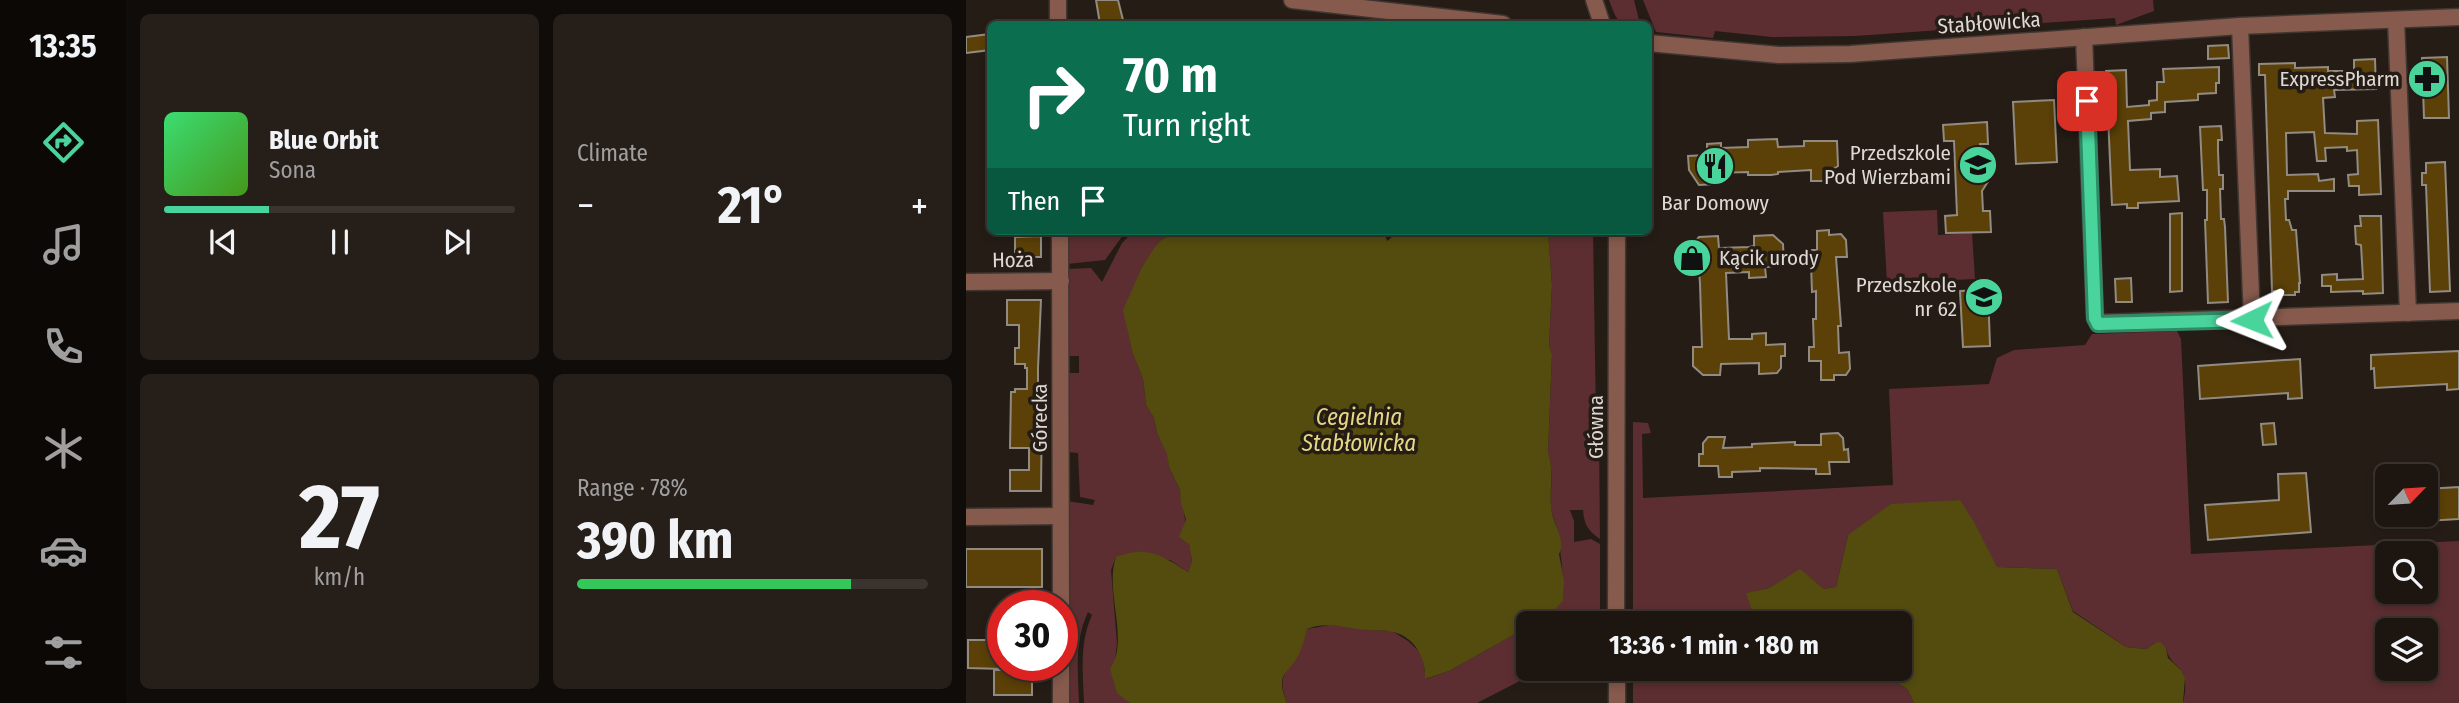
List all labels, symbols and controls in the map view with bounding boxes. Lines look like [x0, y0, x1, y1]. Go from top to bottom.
street label: Stabłowicka [1937, 6, 2041, 40]
text: 13:35 [29, 27, 97, 65]
text: 70 m [1123, 46, 1218, 105]
icon: right [1008, 49, 1099, 140]
pharmacy icon: ExpressPharm [2406, 58, 2448, 100]
place label: ExpressPharm [2280, 66, 2400, 92]
pin [2057, 71, 2117, 131]
icon: arrive [2068, 82, 2106, 120]
text: Turn right [1123, 106, 1250, 144]
icon: directions [39, 118, 88, 167]
text: Blue Orbit [269, 125, 379, 156]
text: Climate [577, 139, 648, 167]
place label: Przedszkole Pod Wierzbami [1824, 140, 1951, 190]
school or university icon: Przedszkole Pod Wierzbami [1957, 144, 1999, 186]
restaurant icon: Bar Domowy [1694, 145, 1736, 187]
text: Sona [269, 156, 316, 184]
text: 21° [718, 174, 787, 237]
icon: arrive [1074, 182, 1112, 220]
text: − [577, 183, 594, 229]
text: + [911, 183, 928, 229]
text: Then [1008, 186, 1060, 217]
place label: Bar Domowy [1661, 190, 1769, 216]
icon: music [39, 220, 88, 269]
icon: previous [204, 223, 242, 261]
icon: pause [321, 223, 359, 261]
icon: next [438, 223, 476, 261]
shop icon: Kącik urody [1671, 237, 1713, 279]
place label: Kącik urody [1719, 245, 1819, 271]
street label: Hoża [992, 247, 1034, 273]
place label: Przedszkole nr 62 [1856, 272, 1957, 322]
school or university icon: Przedszkole nr 62 [1963, 276, 2005, 318]
position arrow [2215, 283, 2289, 357]
icon: phone [39, 322, 88, 371]
street label: Górecka [1027, 384, 1053, 452]
street label: Główna [1583, 395, 1609, 459]
water label: Cegielnia Stabłowicka [1301, 403, 1416, 457]
icon: climate [39, 424, 88, 473]
text: 27 [299, 463, 380, 572]
north arrow [2375, 464, 2438, 527]
map controls [2375, 464, 2438, 681]
text: Range · 78% [577, 474, 688, 502]
text: 390 km [577, 509, 733, 572]
icon: car [39, 526, 88, 575]
button: search [2375, 541, 2438, 604]
text: km/h [314, 563, 365, 591]
speed limit sign: 30 [987, 590, 1078, 681]
button: layers [2375, 618, 2438, 681]
icon: filters [39, 628, 88, 677]
text: 13:36 · 1 min · 180 m [1609, 630, 1819, 661]

